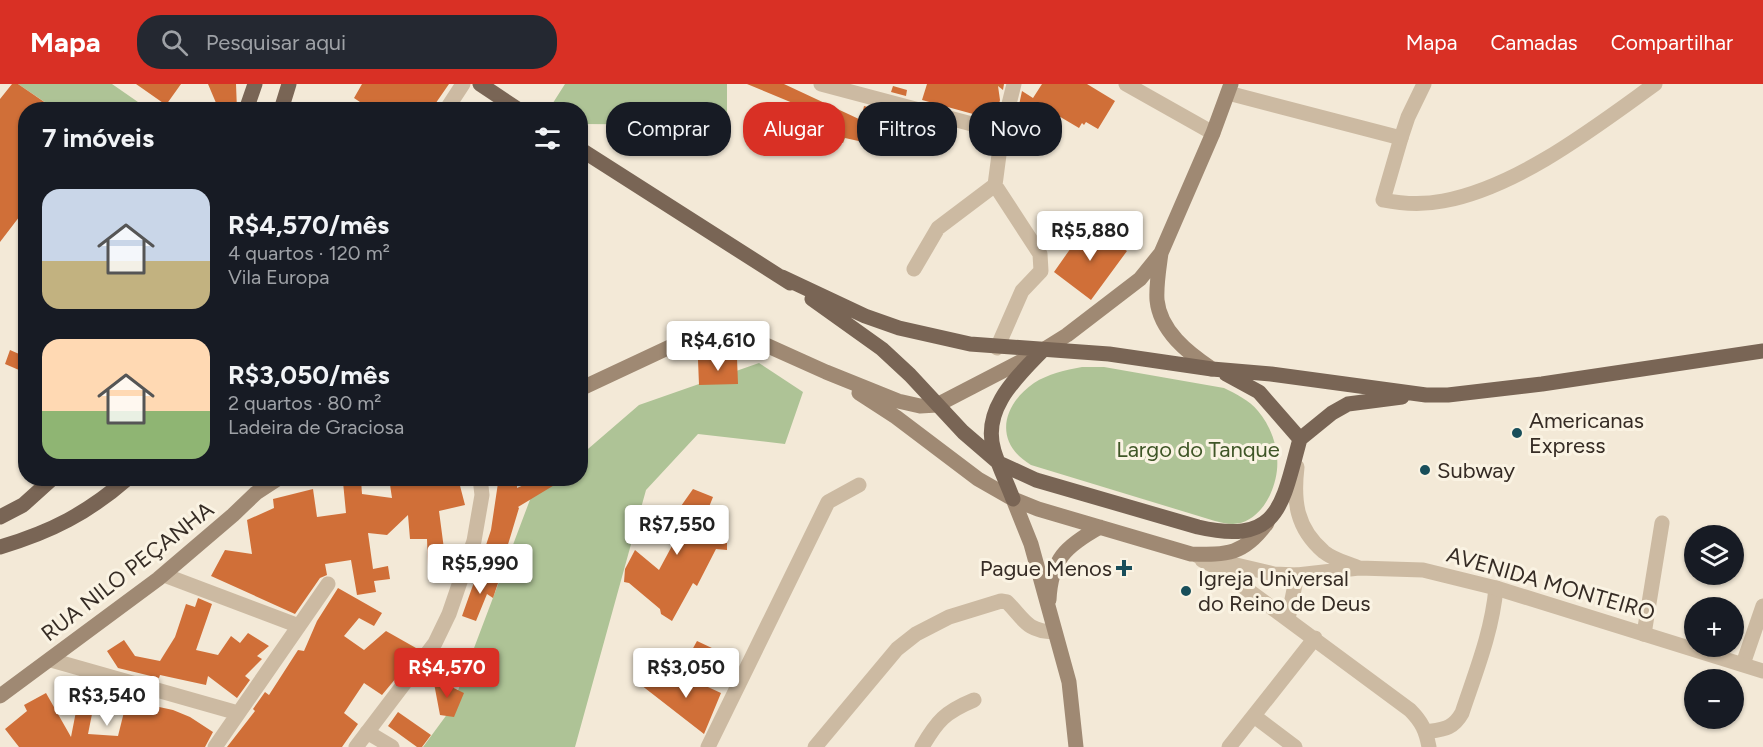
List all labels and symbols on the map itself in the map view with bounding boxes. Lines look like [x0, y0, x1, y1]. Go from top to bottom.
pin: R$5,880 [1035, 211, 1145, 262]
pin: R$4,610 [663, 321, 773, 372]
place label: Americanas Express [1529, 407, 1644, 459]
marker: Americanas Express [1510, 426, 1524, 440]
park label: Largo do Tanque [1116, 436, 1280, 463]
place label: Subway [1437, 457, 1515, 484]
marker: Subway [1418, 463, 1432, 477]
street label: RUA NILO PEÇANHA [36, 496, 219, 647]
pin: R$7,550 [622, 505, 732, 556]
street label: AVENIDA MONTEIRO [1444, 541, 1658, 626]
pin: R$5,990 [425, 544, 535, 595]
place label: Pague Menos [980, 555, 1112, 582]
marker: Pague Menos [1117, 561, 1131, 575]
place label: Igreja Universal do Reino de Deus [1198, 565, 1370, 617]
marker: Igreja Universal do Reino de Deus [1179, 584, 1193, 598]
pin: R$4,570 [392, 648, 502, 699]
pin: R$3,050 [631, 648, 741, 699]
pin: R$3,540 [52, 676, 162, 727]

